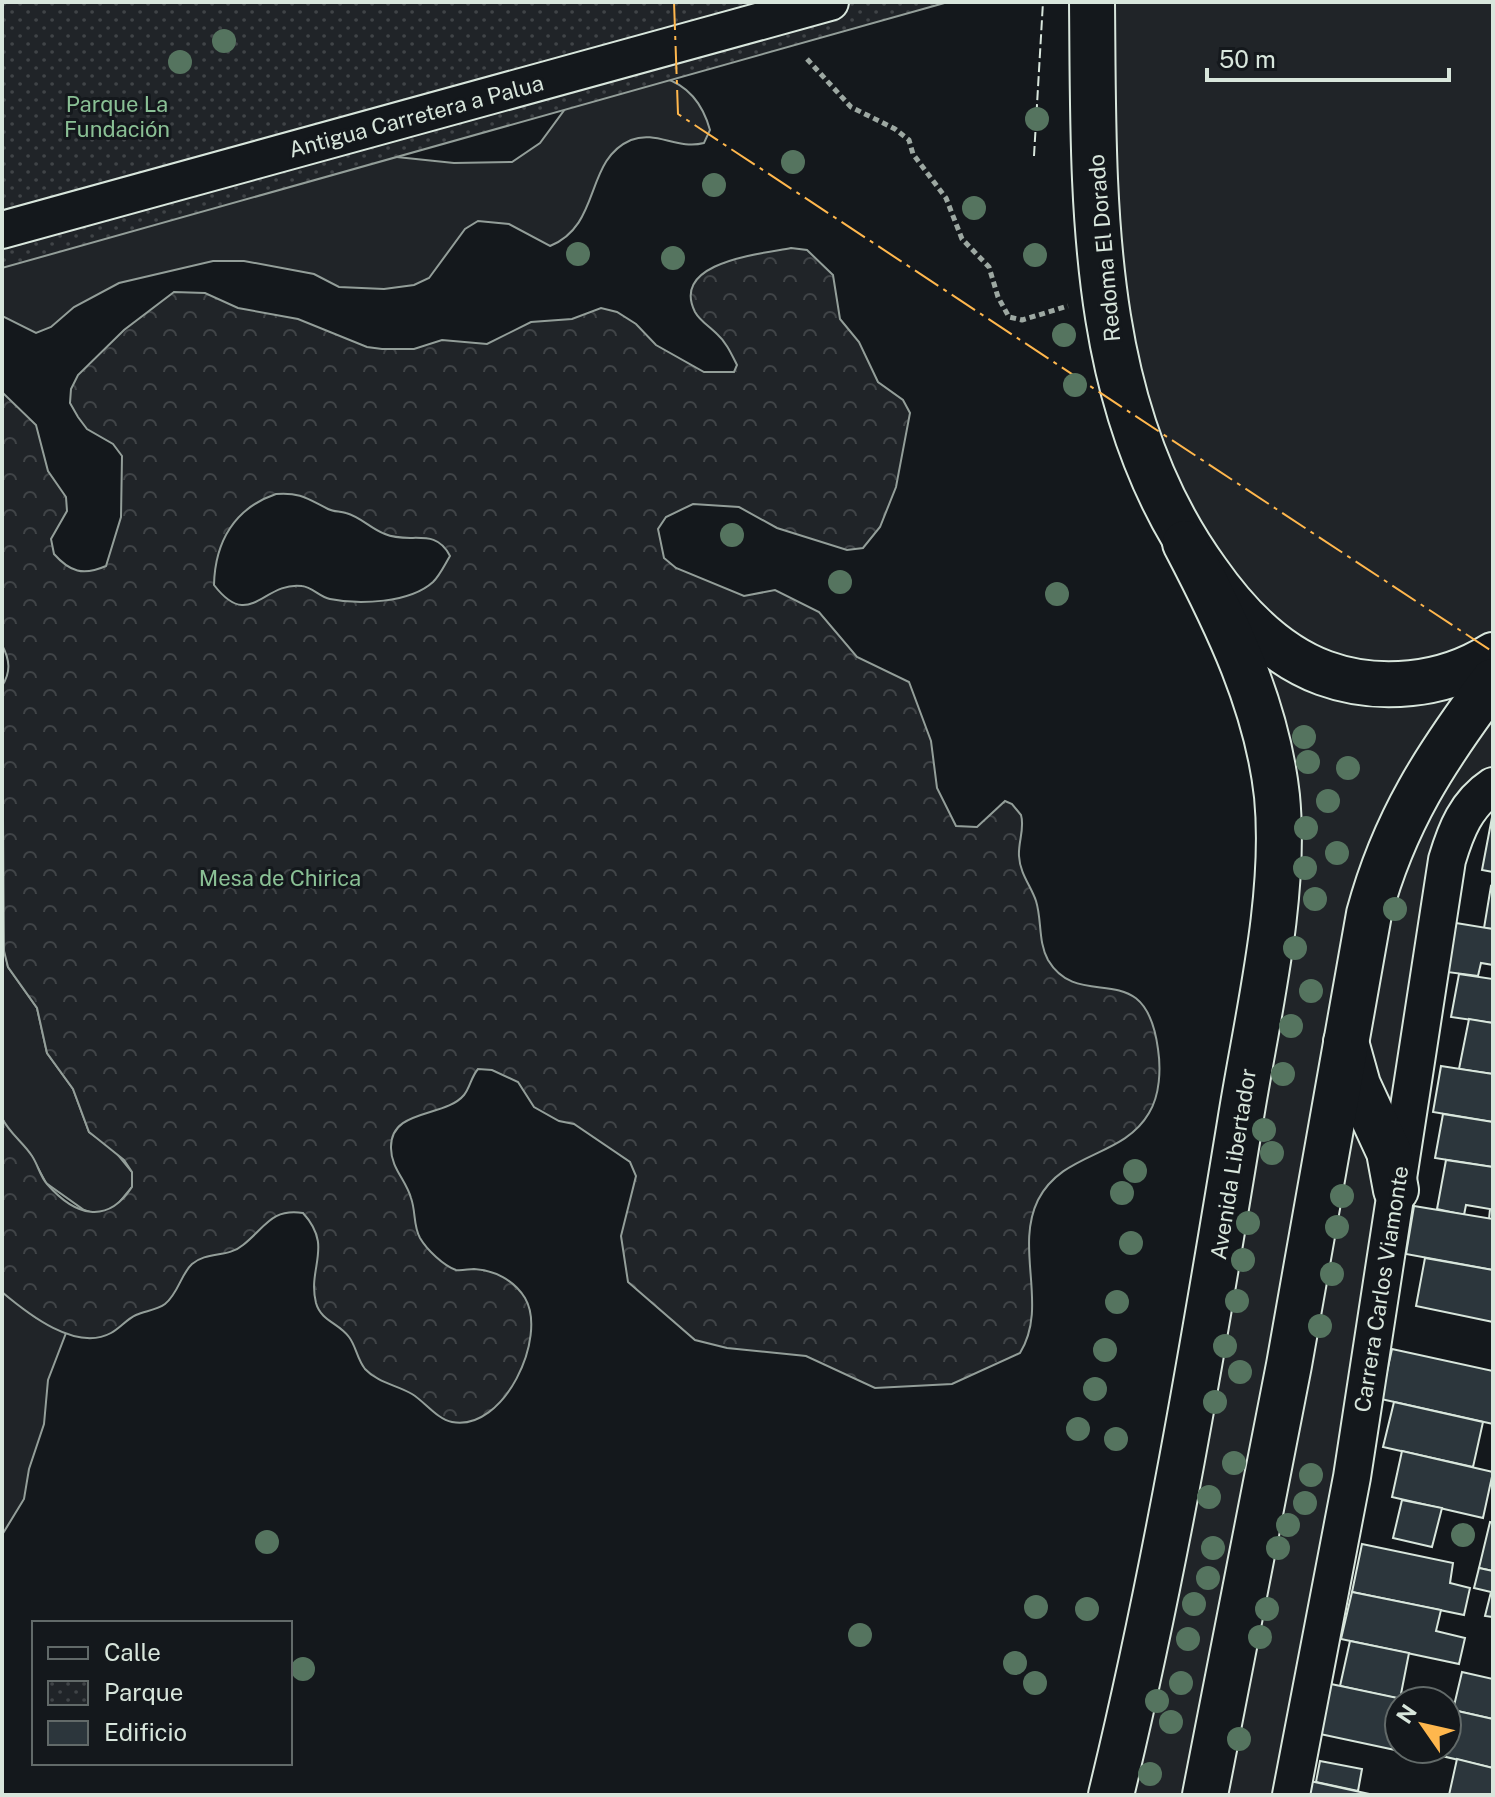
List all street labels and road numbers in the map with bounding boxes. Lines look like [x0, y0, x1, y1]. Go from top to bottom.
street label: Antigua Carretera a Palua [286, 69, 546, 163]
street label: Redoma El Dorado [1083, 153, 1125, 343]
street label: Avenida Libertador [1205, 1066, 1261, 1262]
street label: Carrera Carlos Viamonte [1349, 1164, 1413, 1414]

